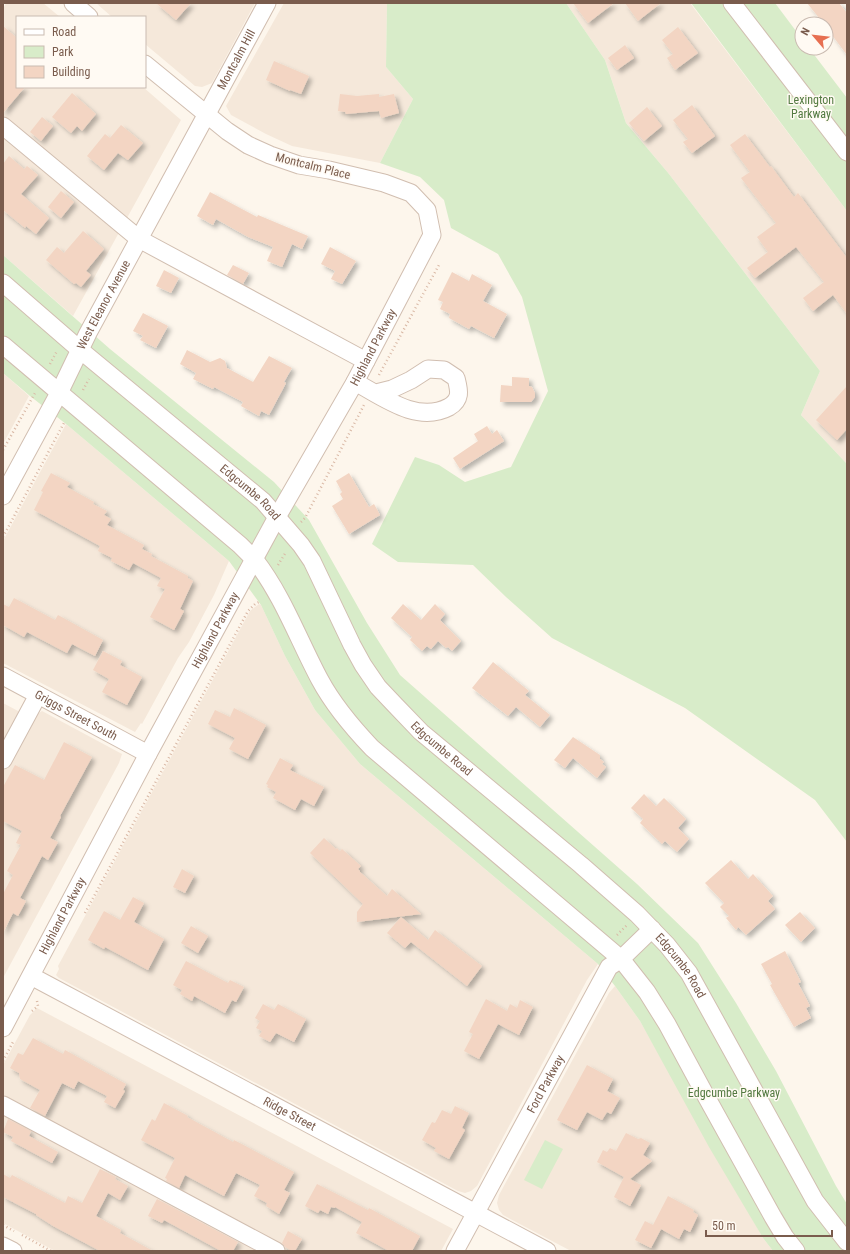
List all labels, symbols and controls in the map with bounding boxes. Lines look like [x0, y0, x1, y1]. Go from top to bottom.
legend [16, 16, 146, 88]
north arrow [794, 16, 834, 56]
text: Road [52, 25, 76, 39]
text: N [798, 25, 813, 38]
street label: Montcalm Hill [214, 27, 258, 92]
text: Park [52, 45, 74, 59]
text: Building [52, 65, 90, 79]
park label: Lexington Parkway [788, 93, 834, 121]
street label: Montcalm Place [274, 150, 352, 182]
street label: West Eleanor Avenue [74, 257, 133, 352]
street label: Highland Parkway [347, 306, 399, 388]
street label: Edgcumbe Road [217, 461, 283, 523]
street label: Highland Parkway [189, 590, 242, 671]
street label: Griggs Street South [32, 687, 120, 743]
street label: Edgcumbe Road [408, 719, 475, 779]
street label: Highland Parkway [36, 875, 88, 957]
street label: Edgcumbe Road [653, 930, 708, 1000]
street label: Ford Parkway [524, 1053, 567, 1115]
park label: Edgcumbe Parkway [688, 1086, 780, 1100]
street label: Ridge Street [261, 1094, 319, 1134]
scale bar [706, 1212, 832, 1238]
text: 50 m [712, 1219, 736, 1233]

